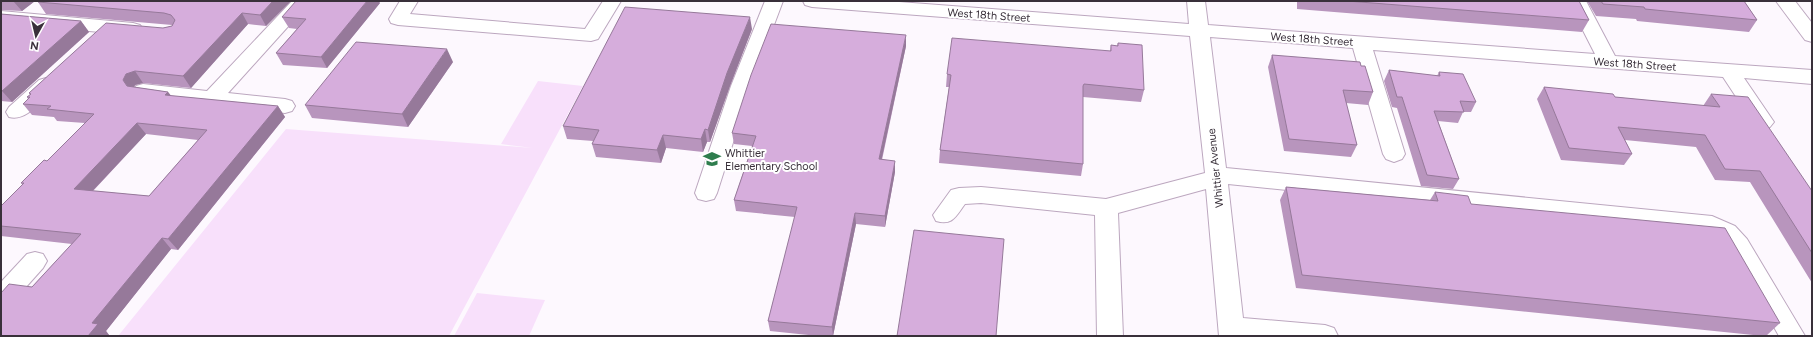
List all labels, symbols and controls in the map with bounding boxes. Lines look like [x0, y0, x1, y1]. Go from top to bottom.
street label: West 18th Street [947, 6, 1031, 25]
north arrow [16, 16, 56, 56]
street label: West 18th Street [1270, 30, 1354, 49]
text: N [30, 38, 40, 52]
street label: West 18th Street [1593, 55, 1677, 74]
street label: Whittier Avenue [1205, 128, 1226, 208]
place label: Whittier Elementary School [725, 147, 817, 173]
school or university icon: Whittier Elementary School [702, 149, 722, 169]

